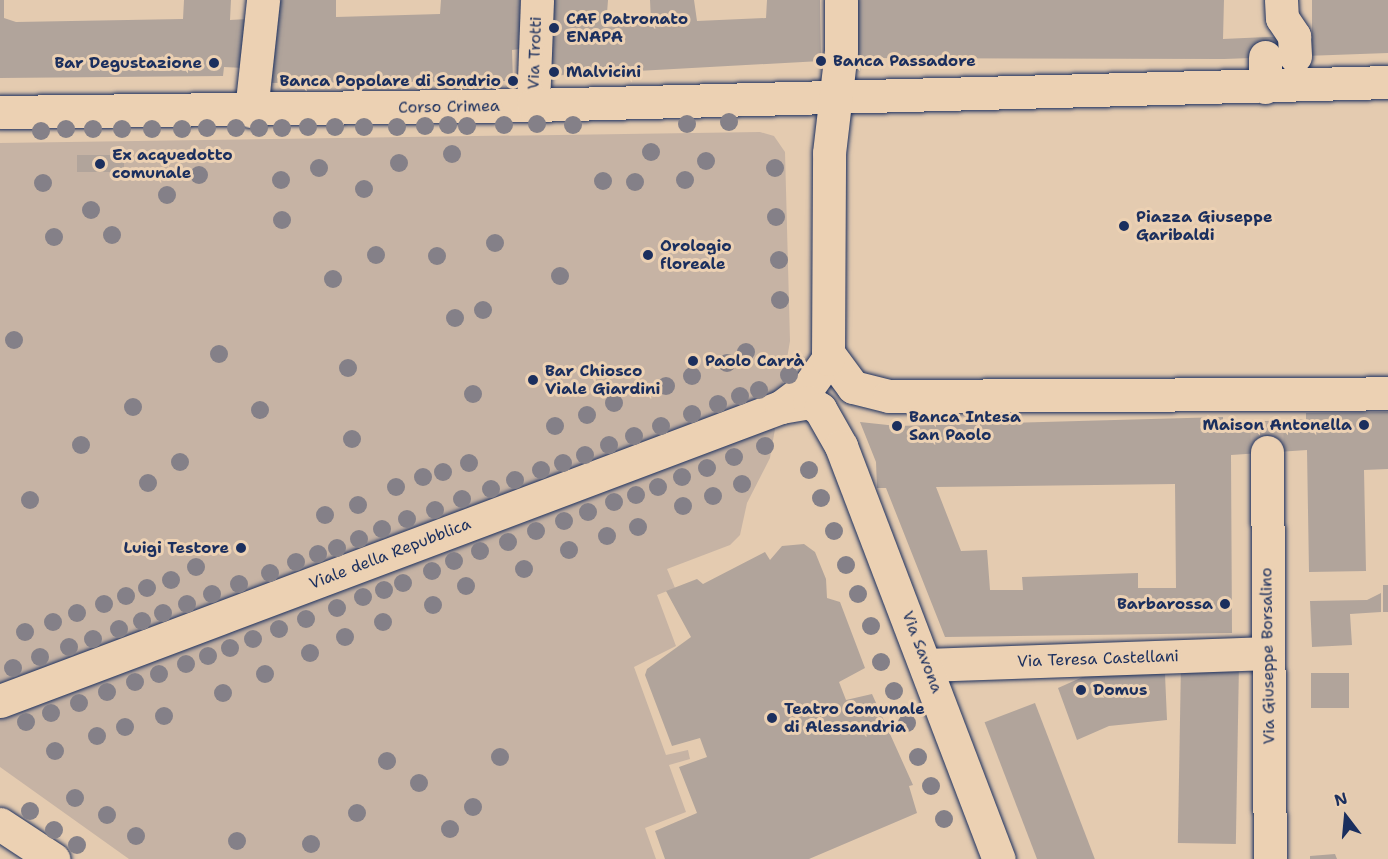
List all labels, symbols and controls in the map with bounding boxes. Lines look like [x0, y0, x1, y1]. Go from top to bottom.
place label: CAF Patronato ENAPA [566, 9, 688, 47]
street label: Via Trotti [524, 16, 546, 90]
marker: CAF Patronato ENAPA [547, 21, 561, 35]
place label: Banca Passadore [833, 51, 976, 71]
place label: Bar Degustazione [55, 53, 202, 73]
marker: Banca Passadore [814, 54, 828, 68]
marker: Bar Degustazione [207, 56, 221, 70]
place label: Malvicini [566, 62, 641, 82]
marker: Malvicini [547, 65, 561, 79]
place label: Banca Popolare di Sondrio [279, 71, 501, 91]
marker: Banca Popolare di Sondrio [506, 74, 520, 88]
street label: Corso Crimea [398, 97, 500, 117]
place label: Ex acquedotto comunale [112, 145, 233, 183]
marker: Ex acquedotto comunale [93, 157, 107, 171]
place label: Piazza Giuseppe Garibaldi [1136, 207, 1272, 245]
marker: Piazza Giuseppe Garibaldi [1117, 219, 1131, 233]
place label: Orologio floreale [660, 236, 732, 274]
marker: Orologio floreale [641, 248, 655, 262]
place label: Paolo Carrà [705, 351, 804, 371]
marker: Paolo Carrà [686, 354, 700, 368]
place label: Bar Chiosco Viale Giardini [545, 361, 660, 399]
marker: Bar Chiosco Viale Giardini [526, 373, 540, 387]
place label: Banca Intesa San Paolo [909, 407, 1021, 445]
place label: Maison Antonella [1202, 415, 1352, 435]
marker: Maison Antonella [1357, 418, 1371, 432]
marker: Banca Intesa San Paolo [890, 419, 904, 433]
street label: Viale della Repubblica [307, 514, 473, 594]
place label: Luigi Testore [124, 538, 229, 558]
marker: Luigi Testore [234, 541, 248, 555]
street label: Via Giuseppe Borsalino [1257, 567, 1279, 745]
place label: Barbarossa [1117, 594, 1213, 614]
marker: Barbarossa [1218, 597, 1232, 611]
street label: Via Savona [898, 608, 946, 696]
street label: Via Teresa Castellani [1017, 647, 1179, 671]
place label: Domus [1093, 680, 1147, 700]
marker: Domus [1074, 683, 1088, 697]
place label: Teatro Comunale di Alessandria [784, 699, 925, 737]
marker: Teatro Comunale di Alessandria [765, 711, 779, 725]
north arrow [1316, 787, 1376, 847]
text: N [1332, 787, 1350, 811]

